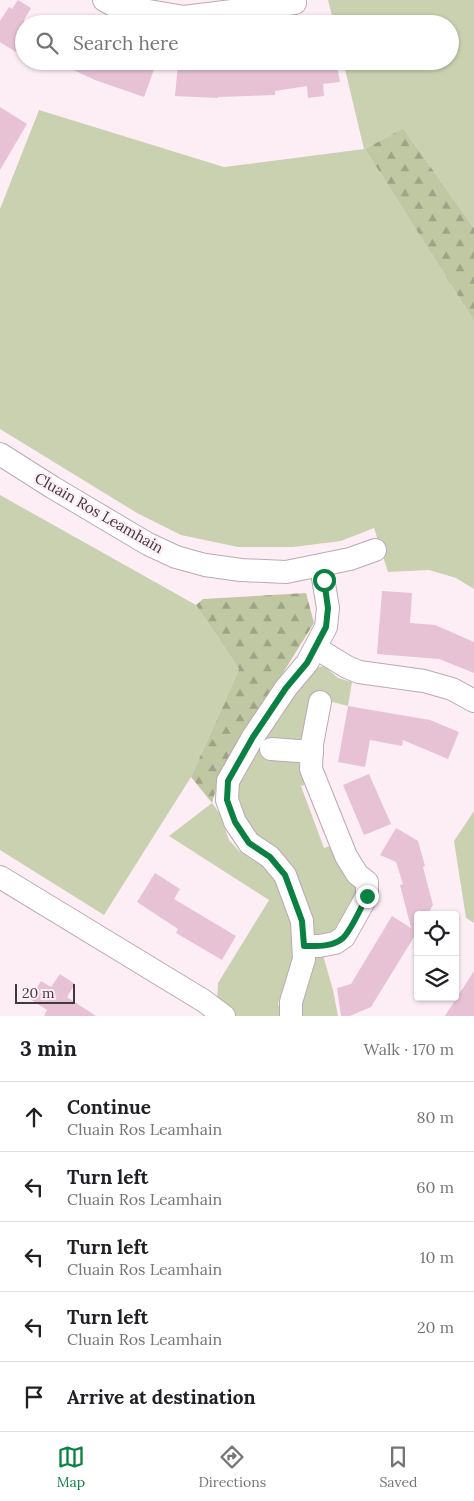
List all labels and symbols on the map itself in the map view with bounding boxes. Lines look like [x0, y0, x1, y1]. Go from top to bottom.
street label: Cluain Ros Leamhain [32, 468, 167, 557]
route start [313, 569, 336, 592]
route end [356, 885, 379, 908]
scale bar [15, 981, 75, 1004]

